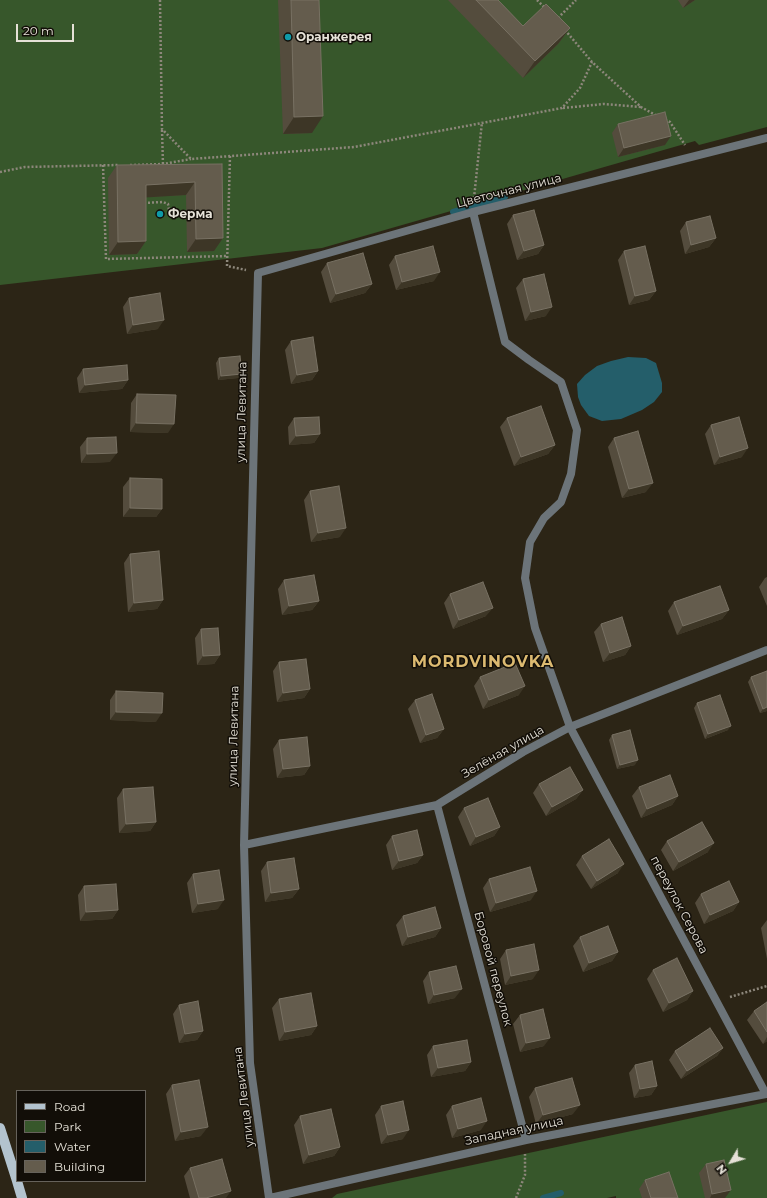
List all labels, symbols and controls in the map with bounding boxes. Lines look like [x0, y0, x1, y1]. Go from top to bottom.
scale bar [18, 16, 76, 42]
text: 20 m [23, 23, 54, 38]
place label: Оранжерея [296, 30, 372, 44]
marker: Оранжерея [283, 32, 293, 42]
street label: Цветочная улица [455, 171, 563, 211]
place label: Ферма [168, 207, 212, 221]
marker: Ферма [155, 209, 165, 219]
street label: улица Левитана [234, 362, 250, 462]
district label: MORDVINOVKA [412, 652, 554, 672]
street label: улица Левитана [226, 686, 242, 786]
street label: Зелёная улица [459, 723, 547, 781]
street label: переулок Серова [647, 854, 711, 956]
street label: Боровой переулок [471, 910, 515, 1028]
street label: улица Левитана [231, 1046, 257, 1148]
legend [16, 1090, 146, 1182]
text: Road [54, 1099, 85, 1114]
street label: Западная улица [463, 1114, 565, 1148]
text: Park [54, 1119, 81, 1134]
text: Water [54, 1139, 90, 1154]
north arrow [711, 1142, 751, 1182]
text: Building [54, 1159, 105, 1174]
text: N [713, 1162, 730, 1177]

